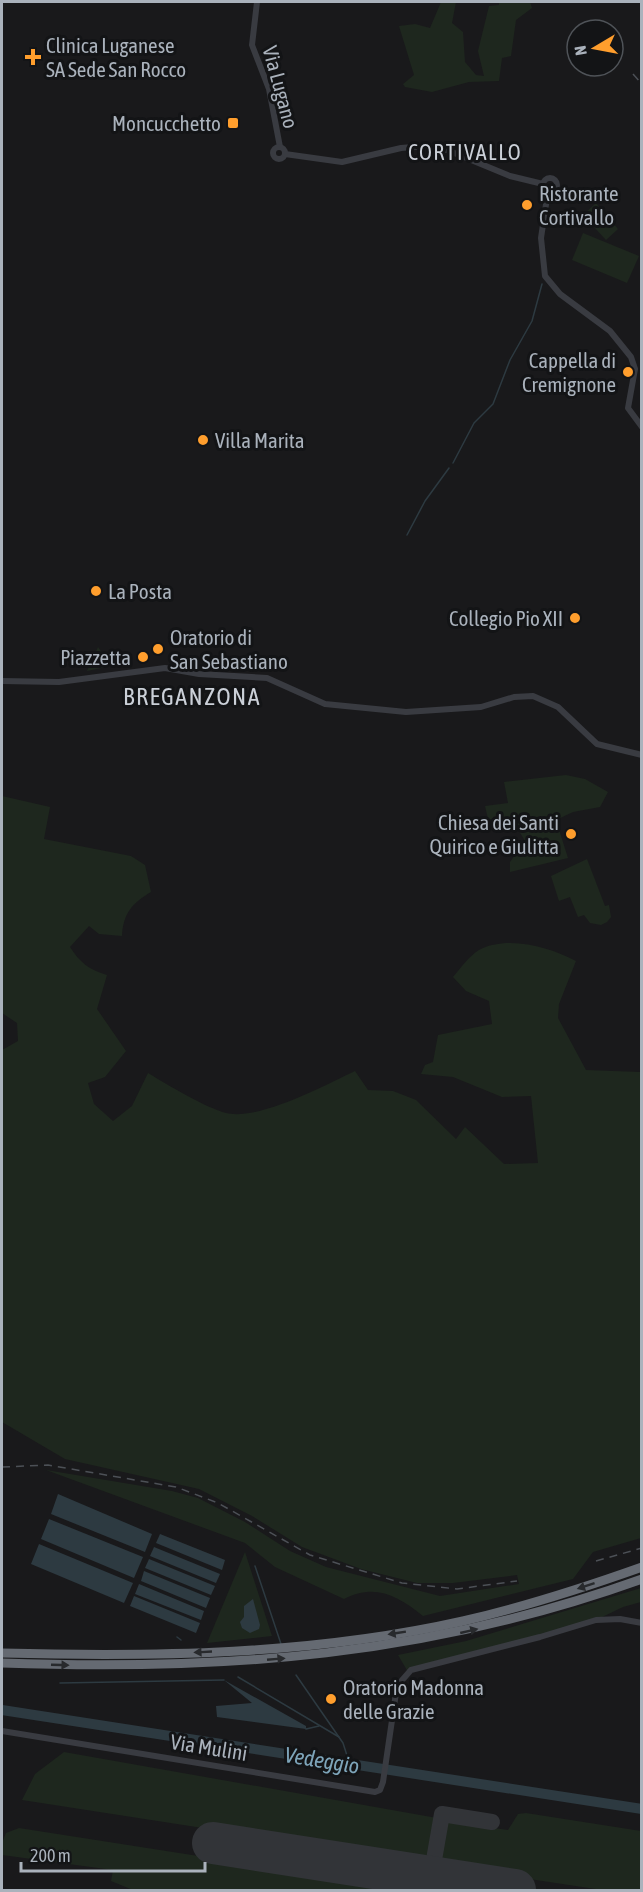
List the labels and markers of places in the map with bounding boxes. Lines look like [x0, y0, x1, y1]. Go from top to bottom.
place label: Clinica Luganese SA Sede San Rocco [46, 33, 186, 81]
marker: Clinica Luganese SA Sede San Rocco [24, 48, 42, 66]
place label: Moncucchetto [112, 111, 221, 135]
marker: Moncucchetto [226, 116, 240, 130]
place label: Ristorante Cortivallo [539, 181, 619, 229]
marker: Ristorante Cortivallo [520, 198, 534, 212]
place label: Cappella di Cremignone [522, 348, 616, 396]
marker: Cappella di Cremignone [621, 365, 635, 379]
place label: Villa Marita [215, 428, 305, 452]
marker: Villa Marita [196, 433, 210, 447]
place label: La Posta [108, 579, 172, 603]
marker: La Posta [89, 584, 103, 598]
place label: Collegio Pio XII [449, 606, 563, 630]
marker: Collegio Pio XII [568, 611, 582, 625]
place label: Oratorio di San Sebastiano [170, 625, 288, 673]
marker: Oratorio di San Sebastiano [151, 642, 165, 656]
place label: Piazzetta [60, 645, 131, 669]
marker: Piazzetta [136, 650, 150, 664]
place label: Chiesa dei Santi Quirico e Giulitta [429, 810, 559, 858]
marker: Chiesa dei Santi Quirico e Giulitta [564, 827, 578, 841]
place label: Oratorio Madonna delle Grazie [343, 1675, 484, 1723]
marker: Oratorio Madonna delle Grazie [324, 1692, 338, 1706]

